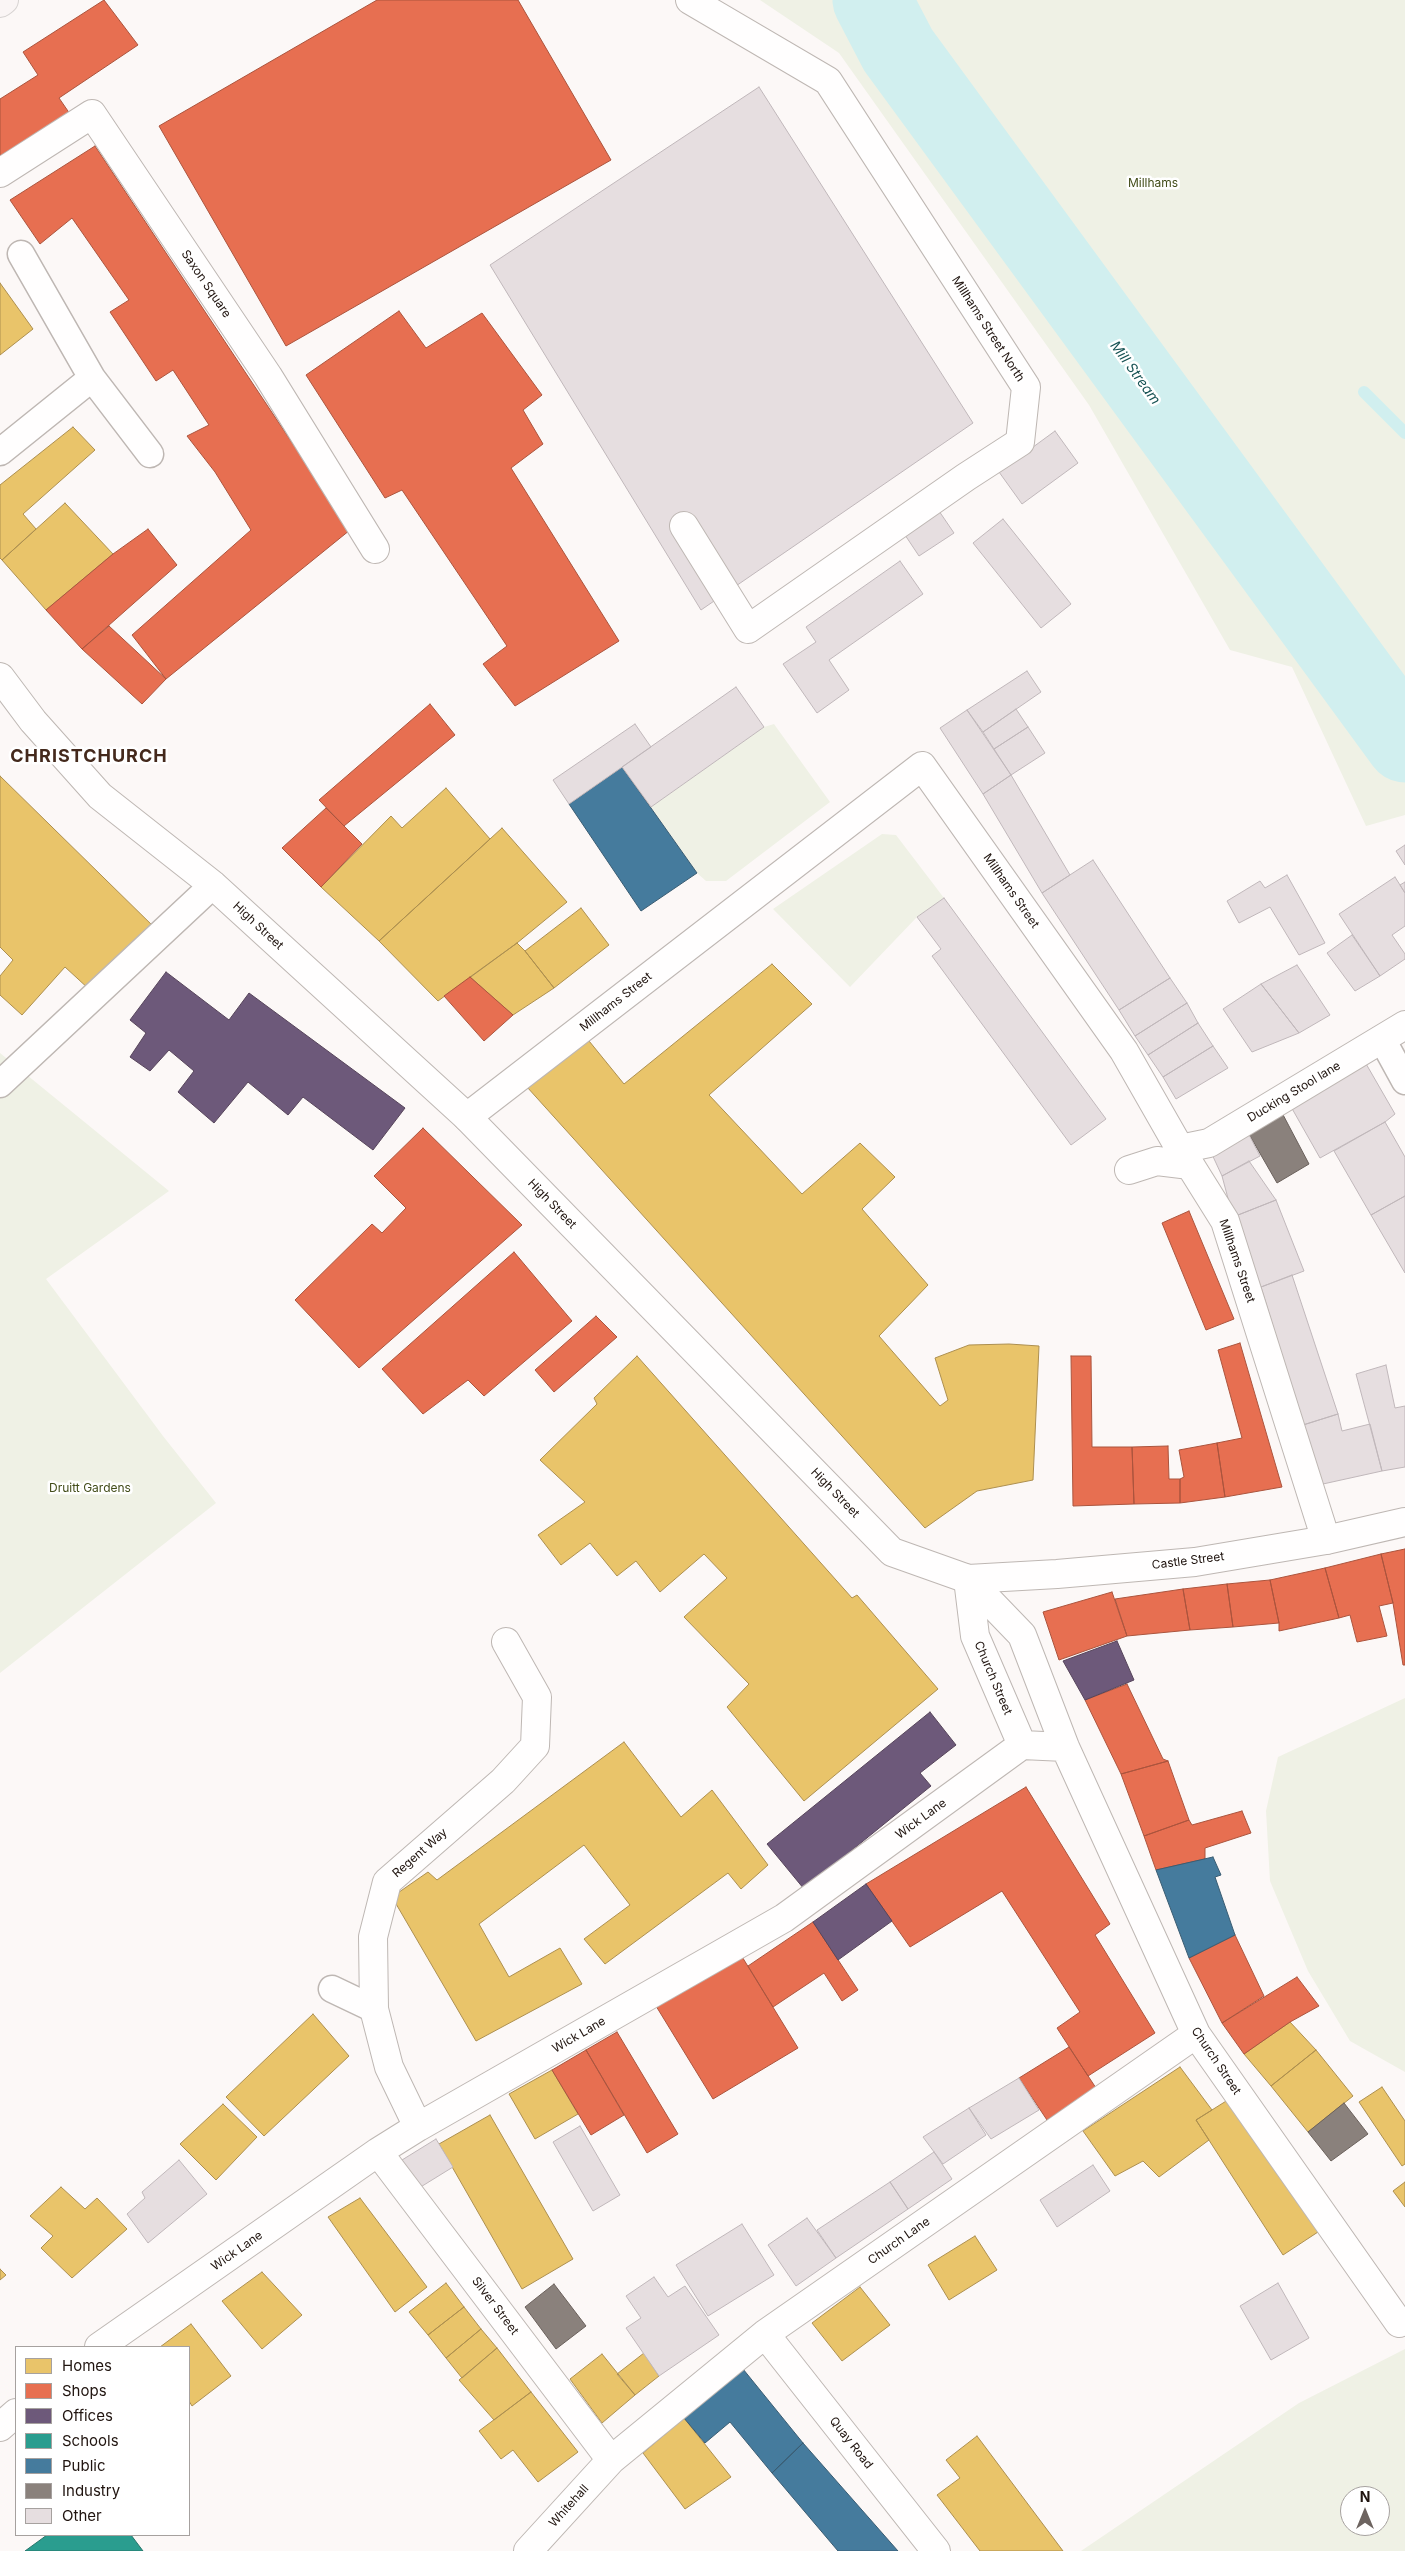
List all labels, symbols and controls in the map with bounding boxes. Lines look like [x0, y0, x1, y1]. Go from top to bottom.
park label: Millhams [1128, 176, 1178, 190]
street label: Saxon Square [178, 247, 234, 321]
street label: Millhams Street North [949, 274, 1027, 384]
water label: Mill Stream [1106, 338, 1164, 408]
district label: CHRISTCHURCH [9, 746, 169, 768]
street label: Millhams Street [980, 851, 1042, 931]
street label: High Street [230, 899, 286, 953]
street label: Millhams Street [577, 969, 655, 1035]
street label: Ducking Stool lane [1245, 1059, 1343, 1125]
street label: High Street [525, 1176, 579, 1232]
street label: Millhams Street [1216, 1217, 1258, 1305]
street label: High Street [808, 1465, 862, 1521]
park label: Druitt Gardens [49, 1481, 131, 1495]
street label: Castle Street [1151, 1549, 1225, 1573]
street label: Church Street [971, 1639, 1015, 1717]
street label: Wick Lane [893, 1796, 949, 1842]
street label: Regent Way [390, 1825, 450, 1881]
street label: Wick Lane [550, 2014, 608, 2056]
street label: Church Street [1188, 2024, 1244, 2098]
street label: Church Lane [865, 2214, 933, 2268]
street label: Wick Lane [209, 2228, 265, 2274]
street label: Silver Street [469, 2274, 521, 2338]
legend [15, 2346, 190, 2536]
text: Homes [62, 2356, 112, 2375]
text: Shops [62, 2381, 107, 2400]
text: Offices [62, 2406, 113, 2425]
street label: Quay Road [826, 2414, 876, 2472]
text: Schools [62, 2431, 119, 2450]
text: Public [62, 2456, 105, 2475]
text: Industry [62, 2481, 120, 2500]
street label: Whitehall [546, 2482, 592, 2530]
north arrow [1340, 2486, 1390, 2536]
text: N [1360, 2488, 1370, 2505]
text: Other [62, 2506, 102, 2525]

